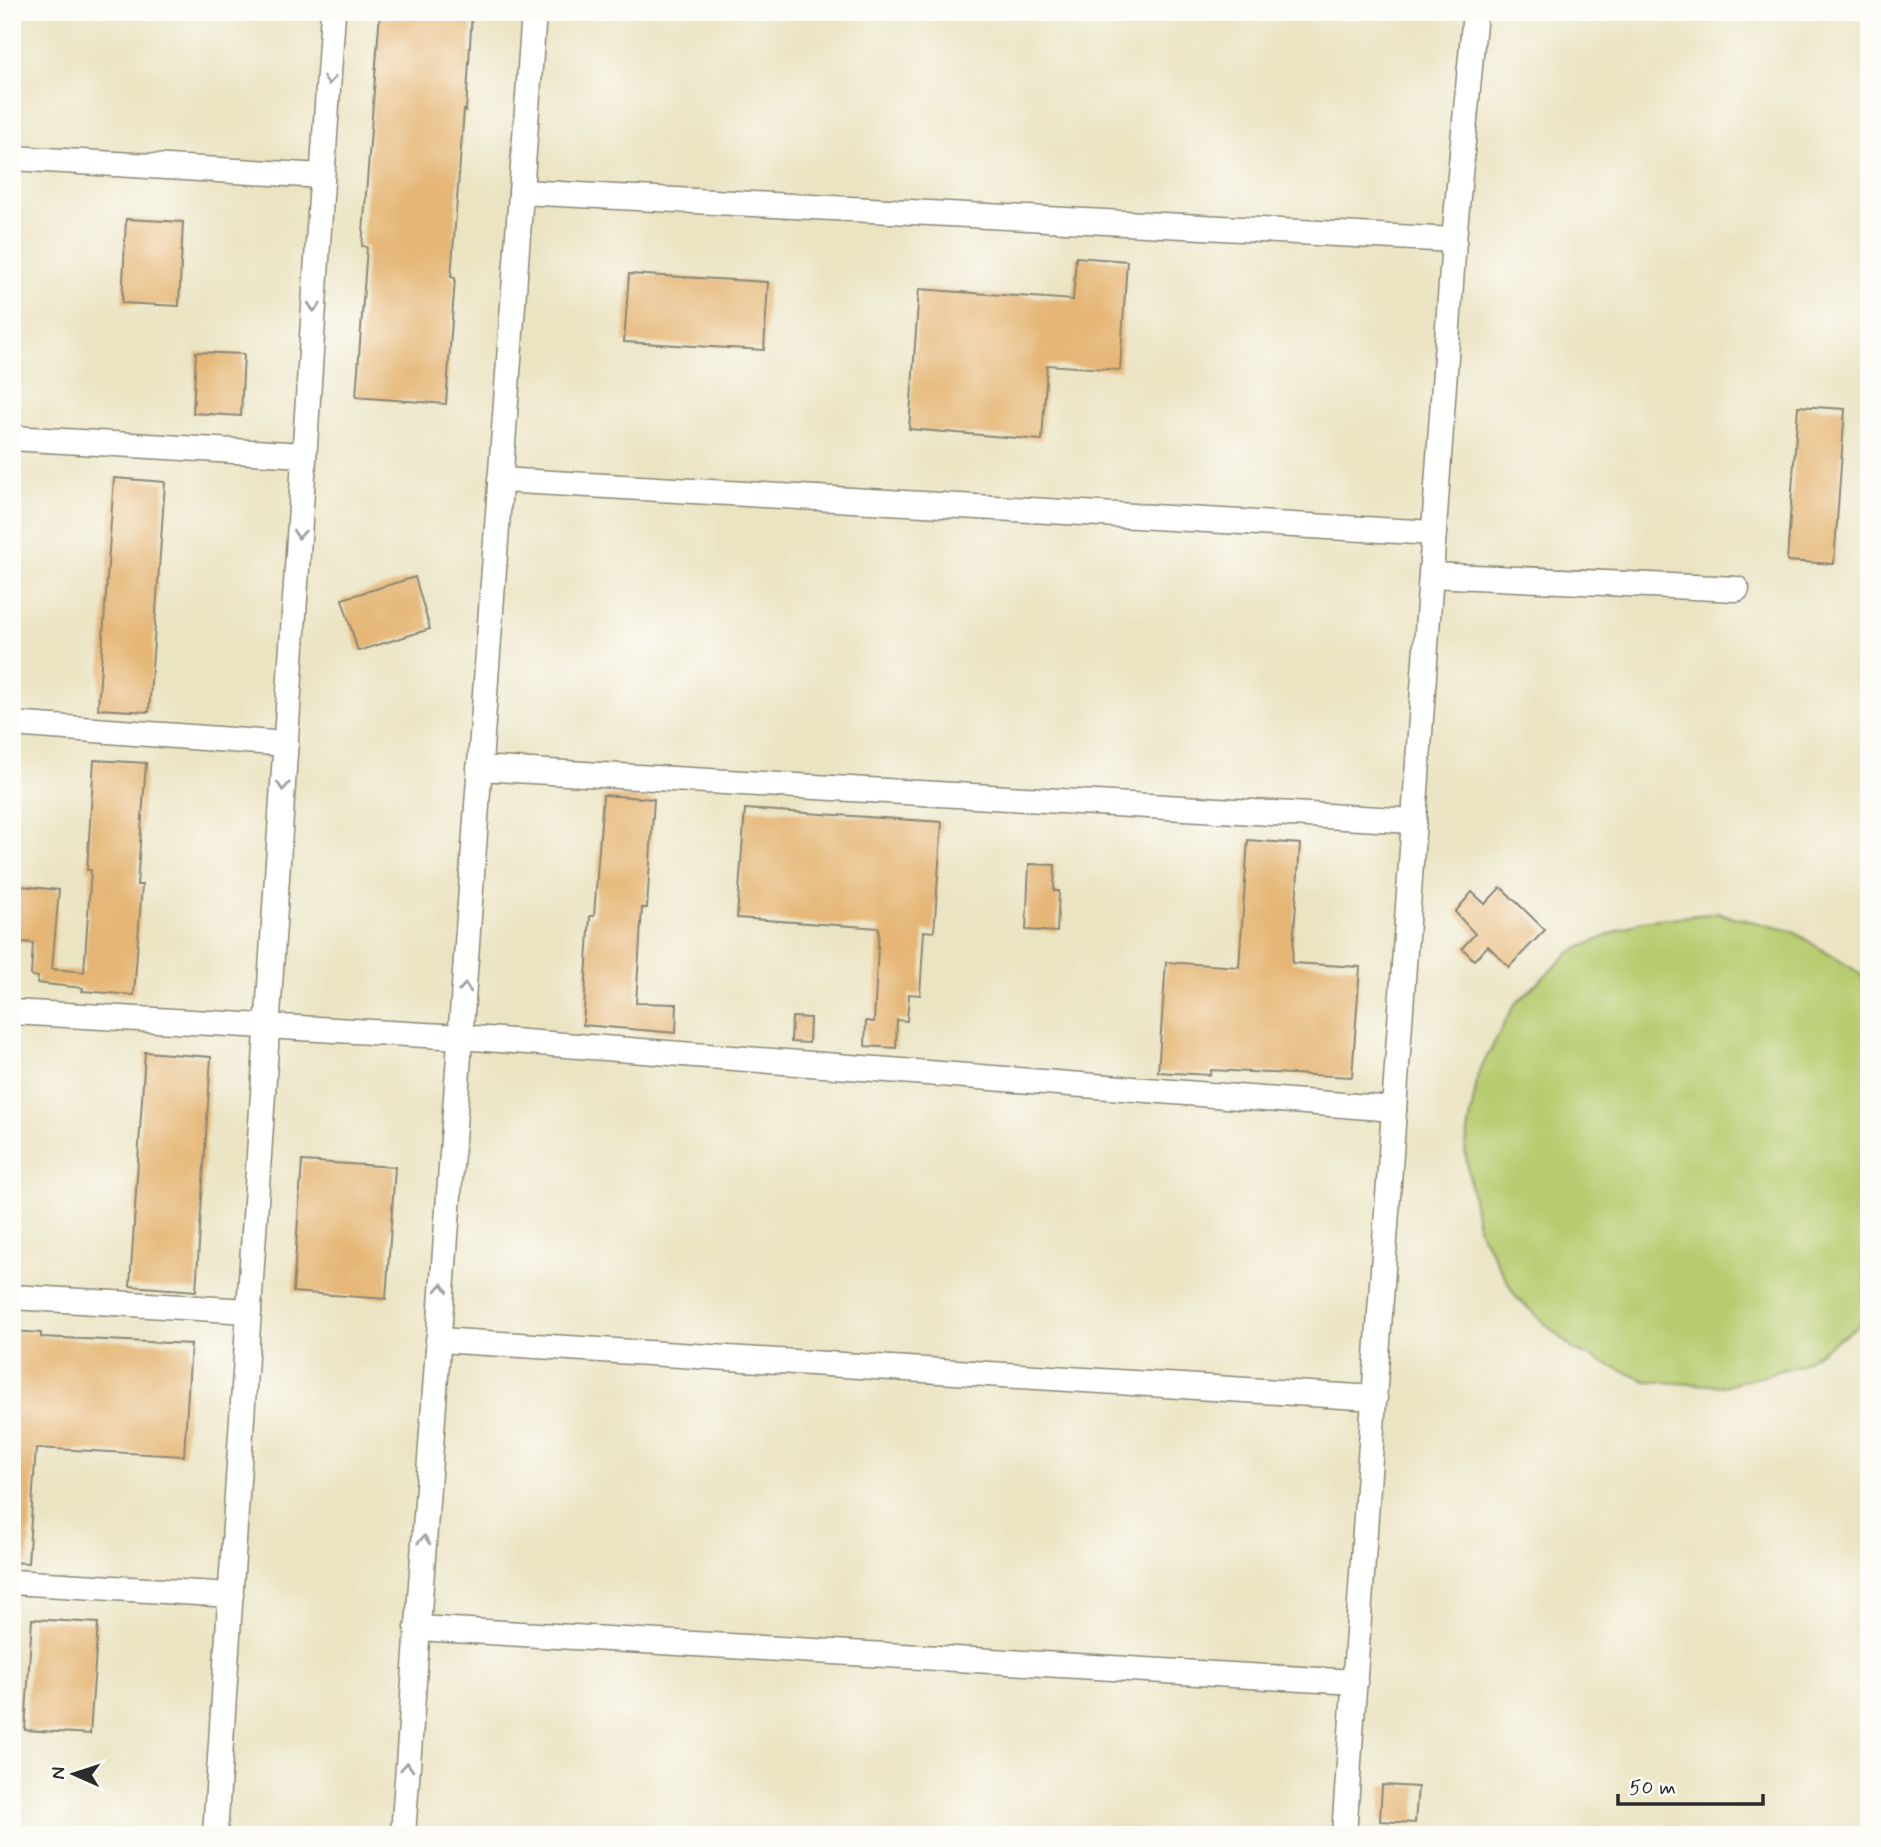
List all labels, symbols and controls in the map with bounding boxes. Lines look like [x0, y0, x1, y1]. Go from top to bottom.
one-way arrow [321, 75, 336, 86]
one-way arrow [307, 302, 322, 313]
one-way arrow [292, 529, 307, 540]
one-way arrow [276, 781, 291, 792]
one-way arrow [457, 982, 472, 993]
one-way arrow [434, 1283, 449, 1294]
one-way arrow [416, 1534, 431, 1545]
north arrow [38, 1738, 108, 1808]
one-way arrow [400, 1761, 415, 1772]
scale bar [1618, 1763, 1764, 1807]
text: N [46, 1766, 71, 1780]
text: 50 m [1629, 1774, 1676, 1802]

